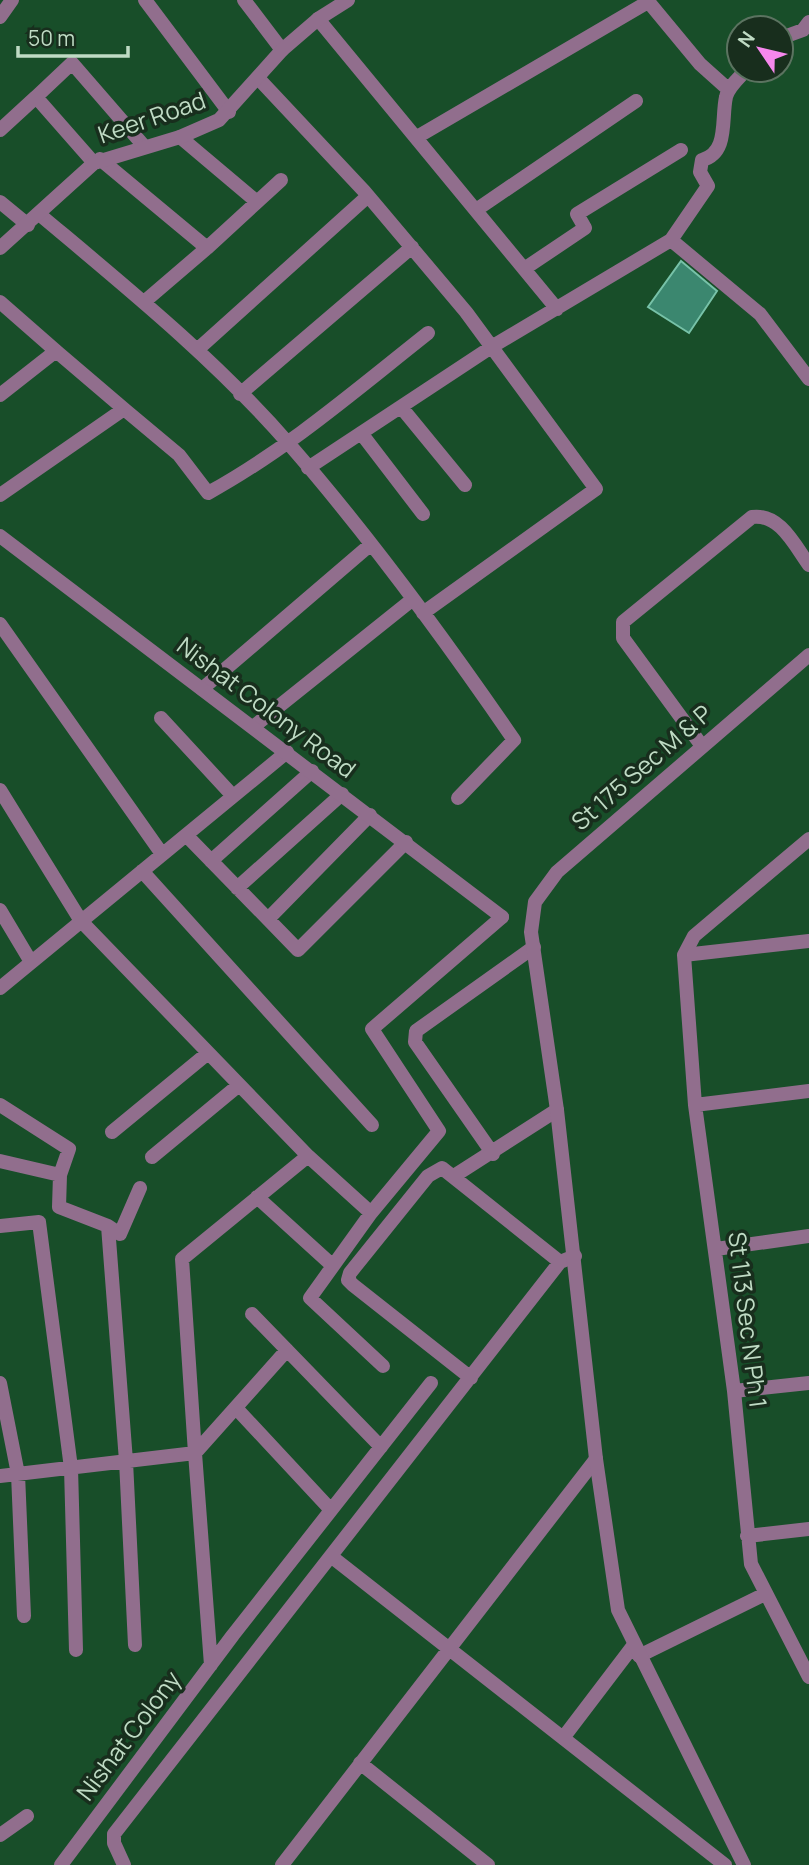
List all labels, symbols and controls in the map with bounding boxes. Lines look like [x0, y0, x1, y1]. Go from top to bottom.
scale bar [18, 14, 128, 58]
north arrow [725, 14, 795, 84]
text: 50 m [28, 24, 75, 52]
text: N [732, 26, 761, 52]
street label: Keer Road [93, 83, 210, 150]
street label: Nishat Colony Road [171, 629, 363, 785]
street label: St 175 Sec M & P [564, 697, 718, 837]
street label: St 113 Sec N Ph 1 [721, 1230, 776, 1410]
street label: Nishat Colony [68, 1663, 188, 1807]

